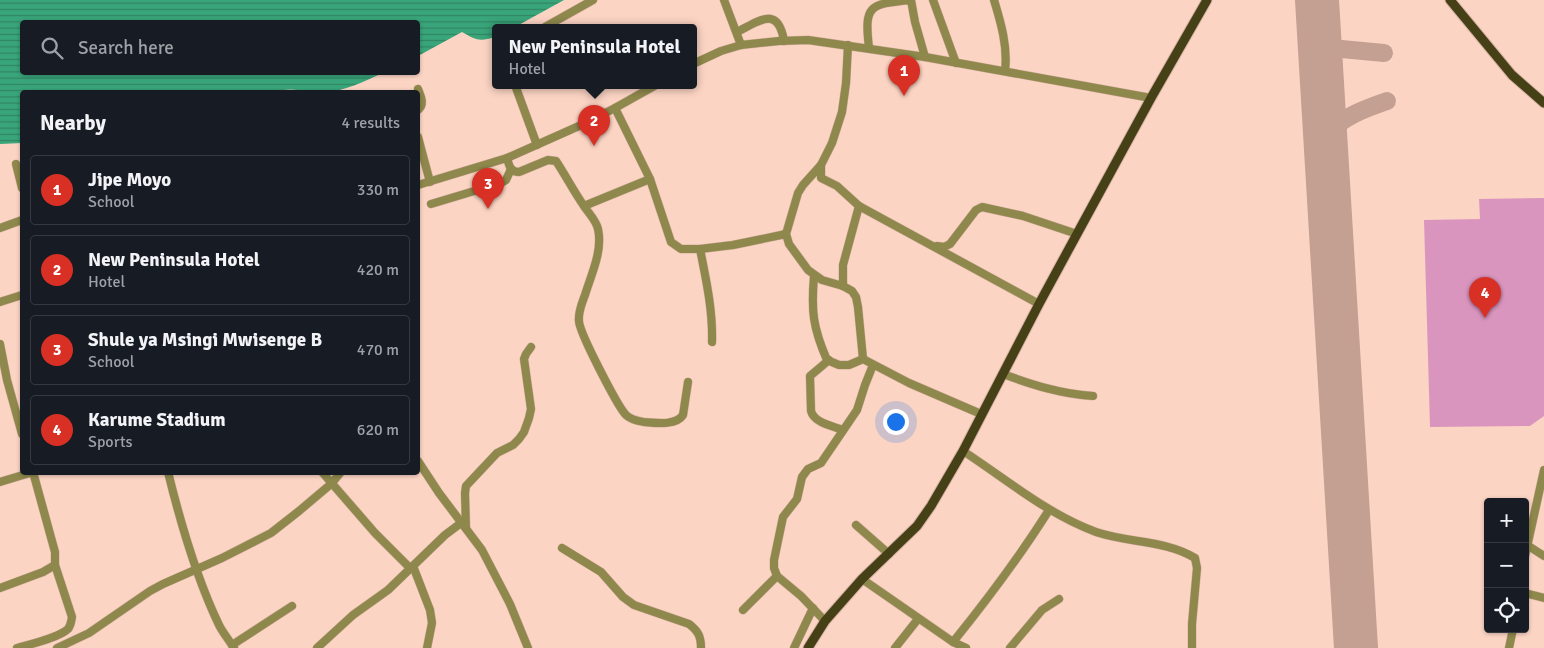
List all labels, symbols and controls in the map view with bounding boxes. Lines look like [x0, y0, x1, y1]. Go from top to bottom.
search box [20, 20, 420, 75]
popup [492, 24, 697, 89]
icon: search [38, 34, 66, 62]
text: New Peninsula Hotel [509, 35, 680, 59]
text: Search here [78, 36, 174, 60]
pin: 1 [888, 55, 920, 96]
text: Hotel [509, 59, 546, 79]
pin: 2 [578, 105, 610, 146]
text: Nearby [40, 110, 106, 136]
text: 4 results [341, 113, 400, 133]
text: Jipe Moyo [88, 168, 171, 192]
pin: 3 [472, 168, 504, 209]
text: 1 [53, 180, 61, 200]
text: 330 m [357, 180, 399, 200]
text: School [88, 192, 134, 212]
text: New Peninsula Hotel [88, 248, 260, 272]
text: 2 [53, 260, 61, 280]
text: 420 m [357, 260, 399, 280]
text: Hotel [88, 272, 125, 292]
pin: 4 [1469, 277, 1501, 318]
text: Shule ya Msingi Mwisenge B [88, 328, 322, 352]
text: 3 [53, 340, 61, 360]
text: 470 m [357, 340, 399, 360]
text: School [88, 352, 134, 372]
text: Karume Stadium [88, 408, 226, 432]
your location [883, 409, 909, 435]
text: 4 [53, 420, 61, 440]
text: 620 m [357, 420, 399, 440]
text: Sports [88, 432, 133, 452]
map controls [1484, 498, 1529, 633]
button: + [1484, 498, 1529, 543]
button: − [1484, 543, 1529, 588]
button: locate [1484, 588, 1529, 633]

